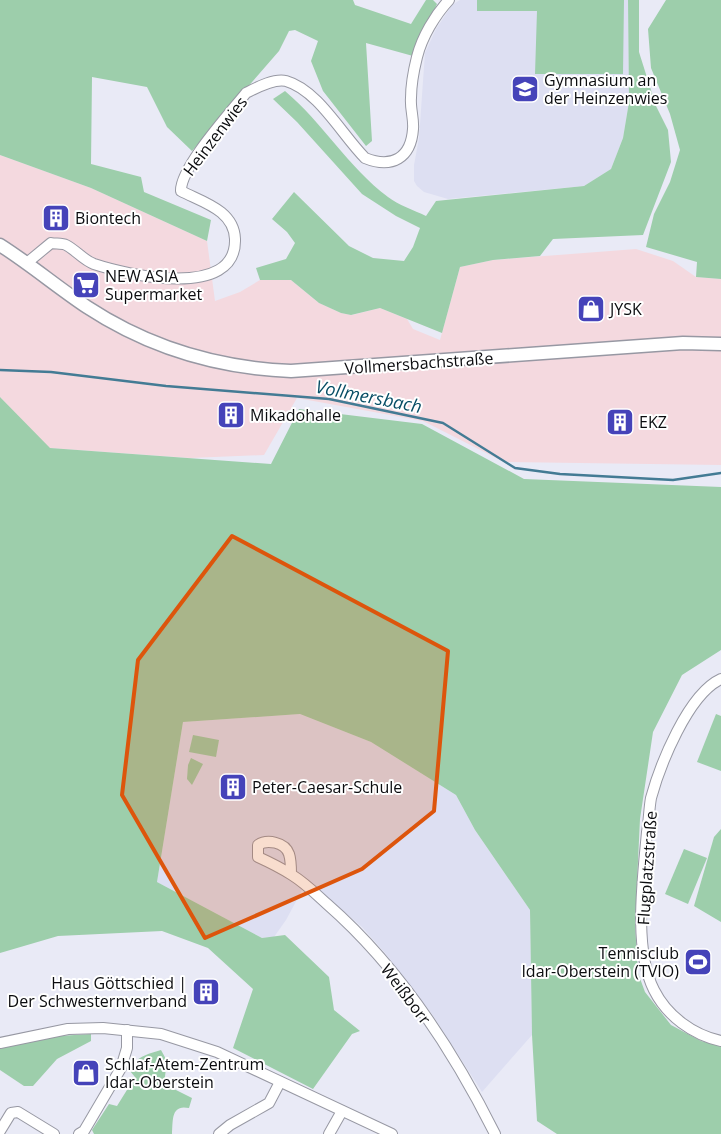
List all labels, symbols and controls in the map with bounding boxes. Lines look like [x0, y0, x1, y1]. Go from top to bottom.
place label: Gymnasium an der Heinzenwies [544, 69, 667, 109]
school or university icon: Gymnasium an der Heinzenwies [510, 74, 540, 104]
street label: Heinzenwies [178, 92, 252, 180]
building icon: Biontech [41, 203, 71, 233]
place label: Biontech [75, 207, 141, 229]
place label: NEW ASIA Supermarket [105, 265, 203, 305]
supermarket icon: NEW ASIA Supermarket [71, 270, 101, 300]
shop icon: JYSK [576, 294, 606, 324]
place label: JYSK [608, 298, 642, 320]
street label: Vollmersbachstraße [344, 347, 494, 379]
water label: Vollmersbach [314, 374, 424, 418]
building icon: Mikadohalle [216, 400, 246, 430]
place label: Mikadohalle [250, 404, 341, 426]
building icon: EKZ [605, 407, 635, 437]
place label: EKZ [639, 411, 667, 433]
building icon: Peter-Caesar-Schule [218, 772, 248, 802]
place label: Peter-Caesar-Schule [252, 776, 402, 798]
street label: Flugplatzstraße [632, 810, 662, 926]
place label: Tennisclub Idar-Oberstein (TVIO) [521, 942, 679, 982]
sports icon: Tennisclub Idar-Oberstein (TVIO) [683, 947, 713, 977]
street label: Weißborr [376, 959, 436, 1029]
place label: Haus Göttschied | Der Schwesternverband [8, 972, 187, 1012]
building icon: Haus Göttschied | Der Schwesternverband [191, 977, 221, 1007]
place label: Schlaf-Atem-Zentrum Idar-Oberstein [105, 1053, 264, 1093]
shop icon: Schlaf-Atem-Zentrum Idar-Oberstein [71, 1058, 101, 1088]

